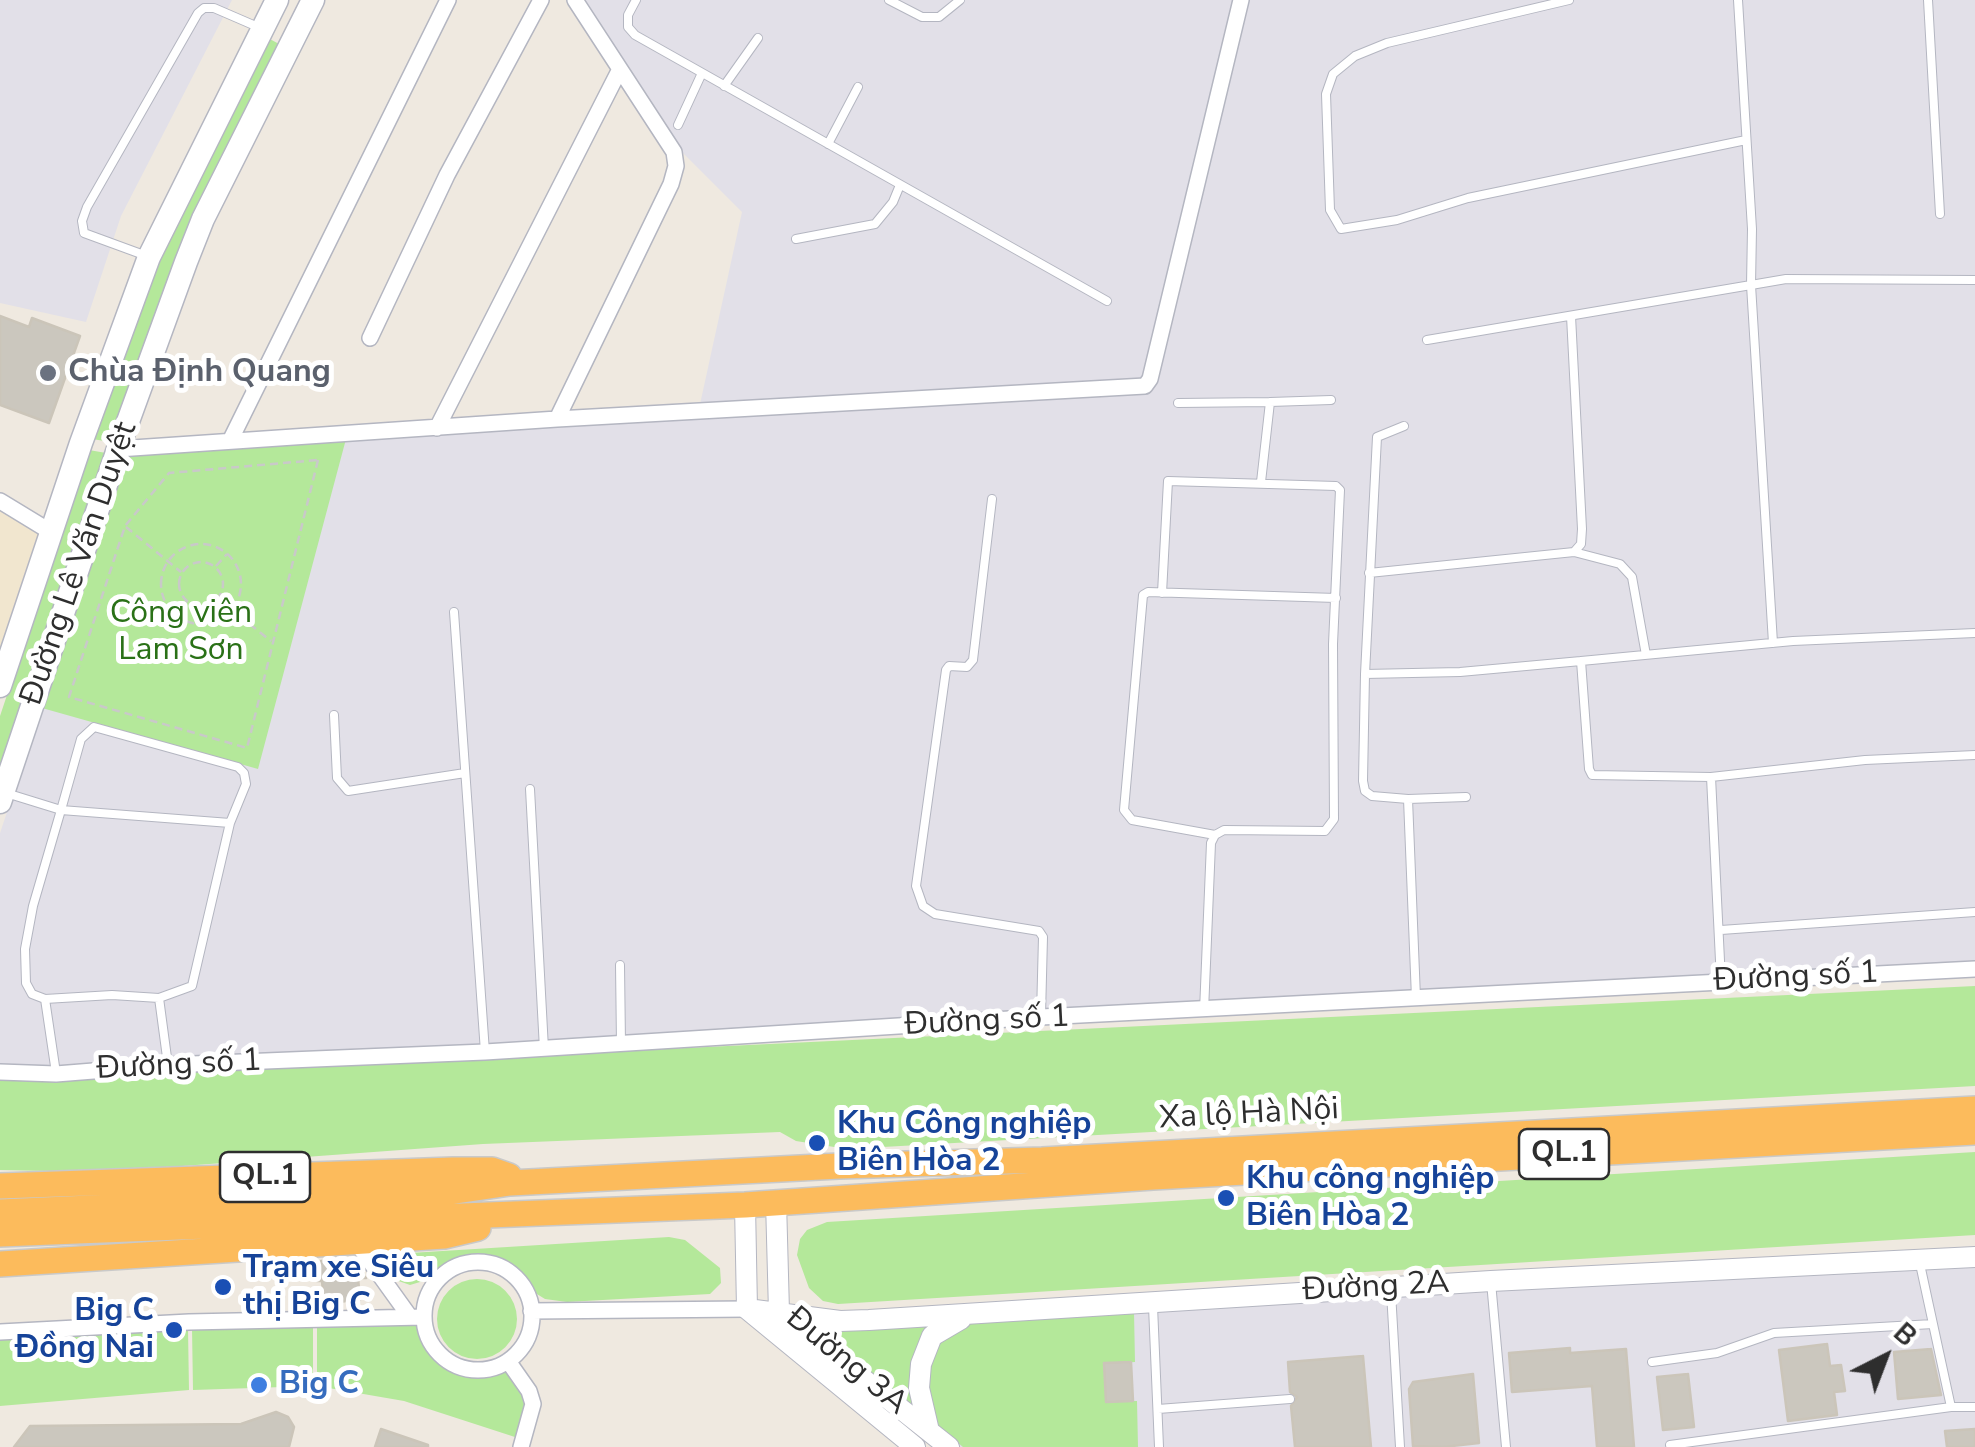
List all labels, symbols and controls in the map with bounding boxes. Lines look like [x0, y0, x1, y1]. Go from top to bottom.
place label: Chùa Định Quang [68, 354, 331, 392]
marker: Chùa Định Quang [37, 362, 59, 384]
street label: Đường Lê Văn Duyệt [14, 417, 146, 711]
park label: Công viên Lam Sơn [110, 595, 252, 670]
street label: Đường số 1 [1712, 955, 1880, 1001]
street label: Đường số 1 [903, 999, 1071, 1045]
street label: Đường số 1 [95, 1043, 263, 1089]
street label: Xa lộ Hà Nội [1158, 1091, 1340, 1139]
place label: Khu Công nghiệp Biên Hòa 2 [837, 1106, 1091, 1181]
road number: QL.1 [1519, 1129, 1609, 1179]
marker: Khu Công nghiệp Biên Hòa 2 [806, 1132, 828, 1154]
road number: QL.1 [220, 1152, 310, 1202]
place label: Khu công nghiệp Biên Hòa 2 [1246, 1161, 1495, 1236]
marker: Khu công nghiệp Biên Hòa 2 [1215, 1187, 1237, 1209]
place label: Trạm xe Siêu thị Big C [243, 1250, 434, 1325]
street label: Đường 2A [1302, 1265, 1450, 1311]
marker: Trạm xe Siêu thị Big C [212, 1276, 234, 1298]
place label: Big C Đồng Nai [15, 1293, 154, 1368]
street label: Đường 3A [777, 1300, 915, 1424]
north arrow [1835, 1307, 1935, 1407]
text: B [1885, 1314, 1925, 1355]
marker: Big C Đồng Nai [163, 1319, 185, 1341]
place label: Big C [279, 1366, 359, 1404]
marker: Big C [248, 1374, 270, 1396]

